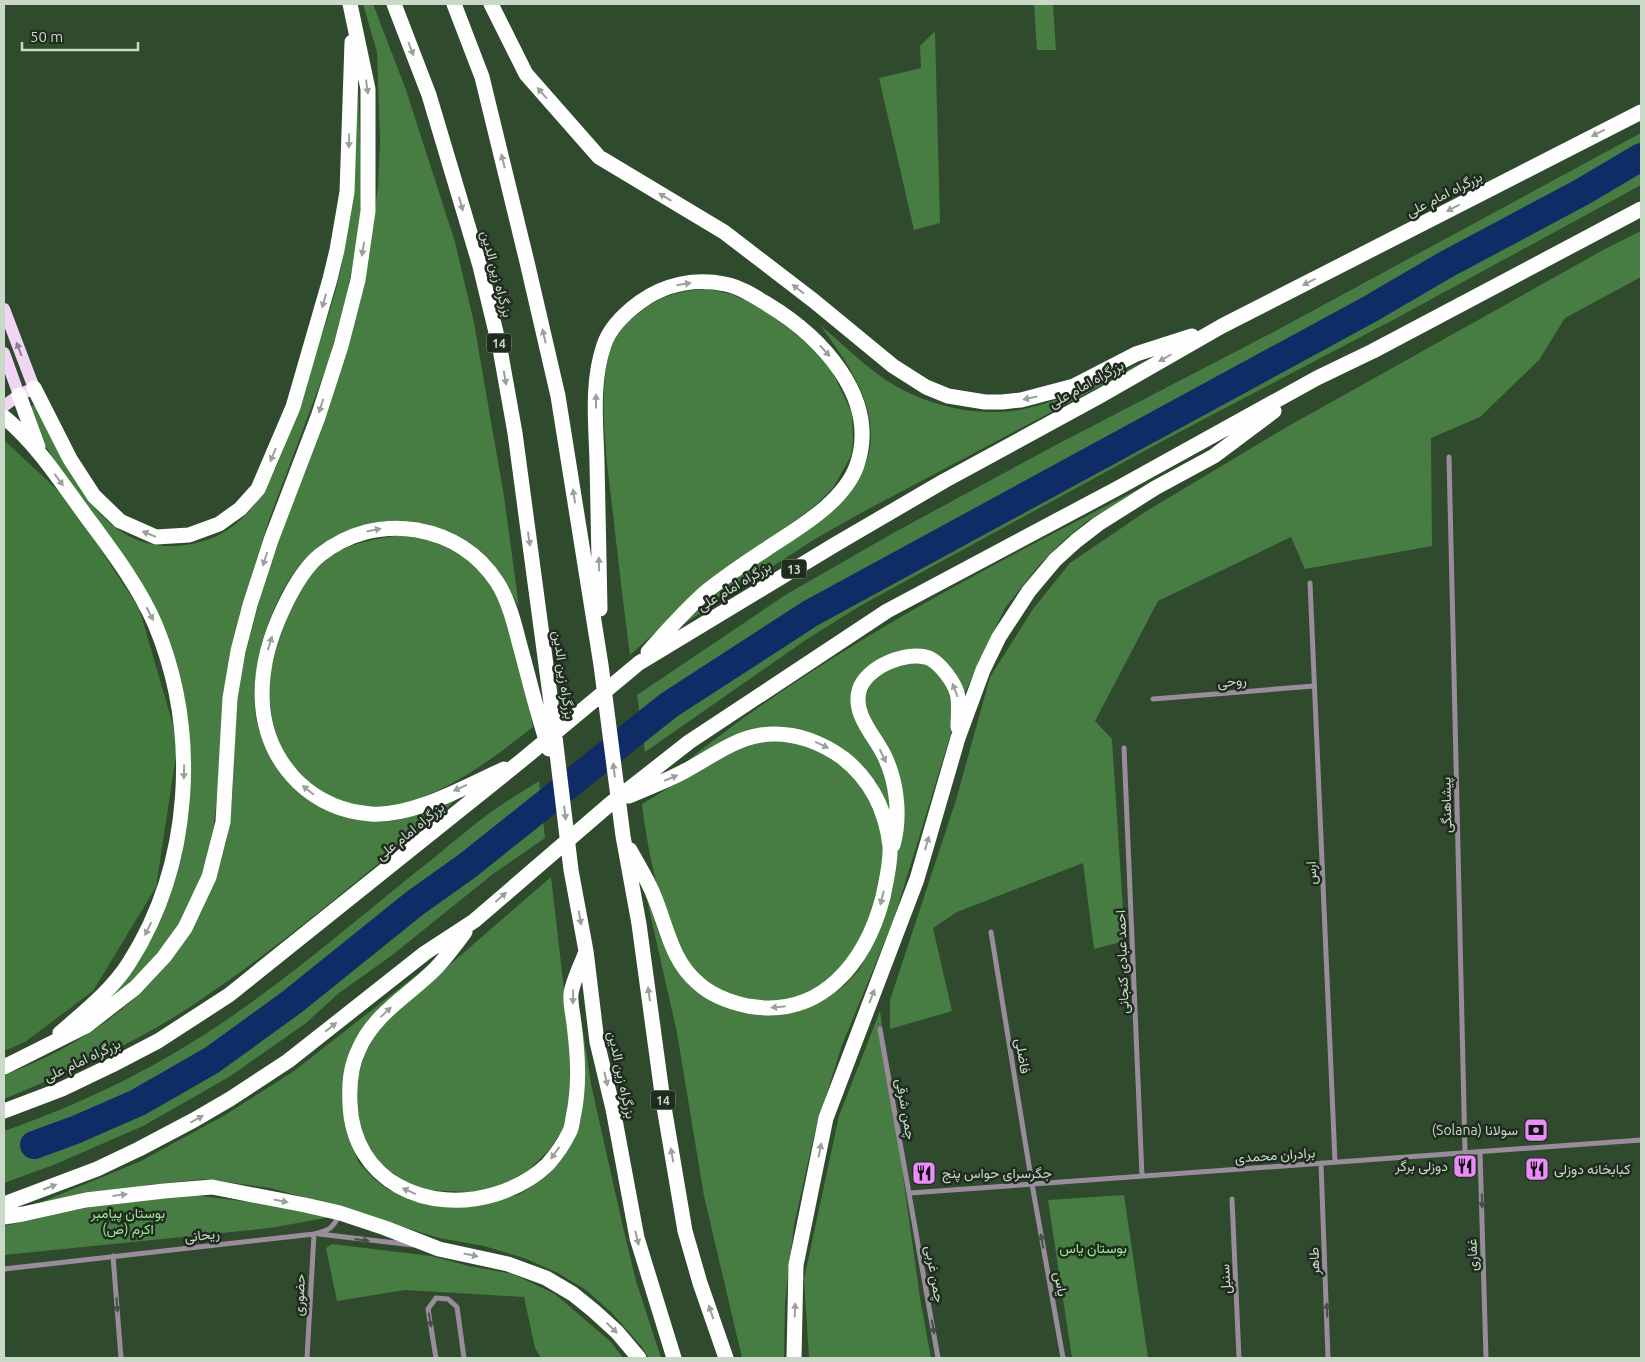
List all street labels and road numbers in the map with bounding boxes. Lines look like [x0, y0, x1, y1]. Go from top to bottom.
street label: بزرگراه امام علی [1403, 168, 1485, 221]
street label: بزرگراه زین الدین [477, 229, 516, 319]
road number: 14 [486, 333, 512, 352]
street label: بزرگراه امام علی [1046, 357, 1127, 412]
street label: بزرگراه امام علی [694, 558, 774, 615]
road number: 13 [782, 560, 806, 578]
street label: بزرگراه زین الدین [549, 630, 578, 720]
street label: روحی [1217, 672, 1248, 691]
street label: پیشاهنگی [1438, 777, 1456, 833]
street label: بزرگراه امام علی [373, 799, 448, 864]
street label: ارس [1303, 861, 1320, 885]
street label: احمد عبادی کنجانی [1112, 910, 1133, 1014]
street label: بزرگراه زین الدین [604, 1030, 639, 1120]
street label: بزرگراه امام علی [41, 1035, 124, 1086]
street label: فاضلی [1011, 1037, 1034, 1075]
street label: چمن شرقی [891, 1077, 919, 1141]
road number: 14 [650, 1090, 676, 1110]
street label: برادران محمدی [1234, 1144, 1316, 1167]
street label: ریحانی [184, 1225, 221, 1246]
street label: غفاری [1463, 1238, 1482, 1272]
street label: چمن غربی [920, 1244, 948, 1304]
street label: طاهر [1306, 1247, 1324, 1276]
street label: سنبل [1216, 1264, 1235, 1294]
street label: یاس [1050, 1271, 1071, 1298]
street label: حضوری [290, 1273, 309, 1317]

